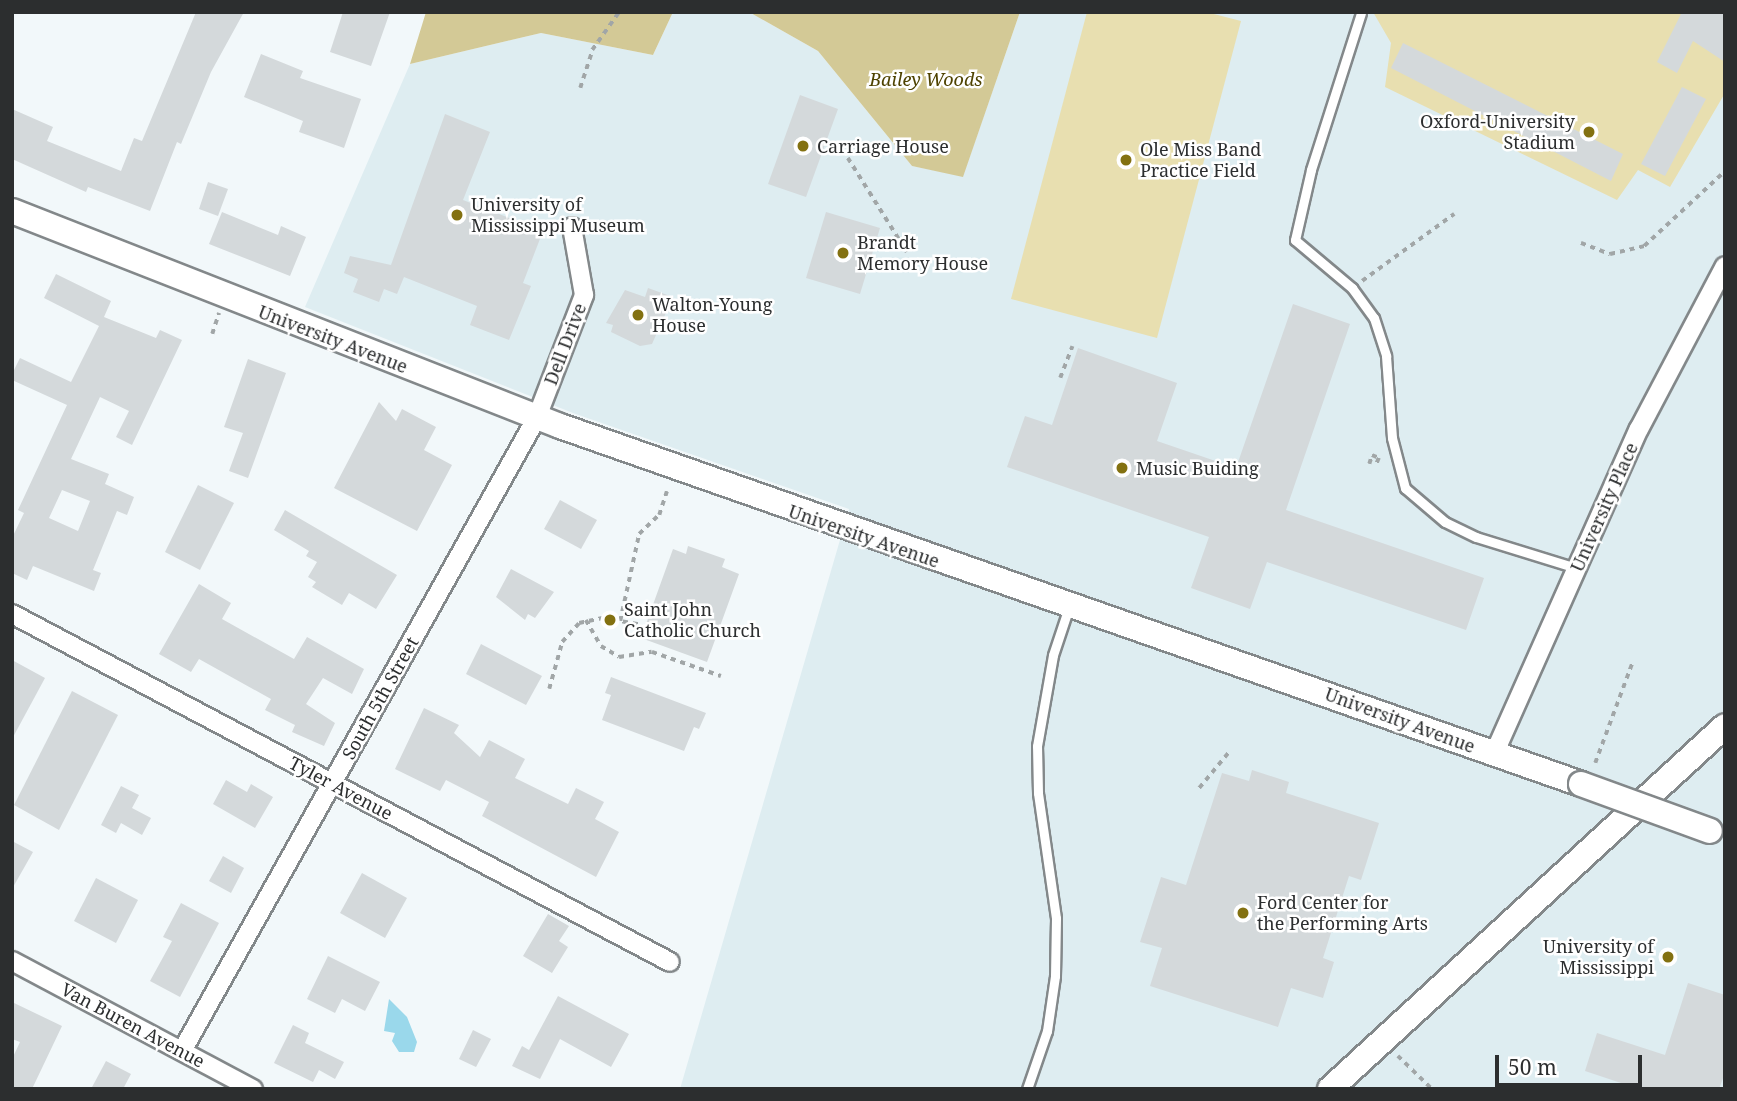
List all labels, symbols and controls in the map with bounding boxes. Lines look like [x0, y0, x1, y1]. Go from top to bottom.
park label: Bailey Woods [869, 68, 983, 90]
place label: Oxford-University Stadium [1420, 111, 1575, 154]
marker: Oxford-University Stadium [1581, 124, 1597, 140]
place label: Carriage House [817, 135, 949, 157]
marker: Carriage House [795, 138, 811, 154]
place label: Ole Miss Band Practice Field [1140, 139, 1261, 182]
marker: Ole Miss Band Practice Field [1118, 152, 1134, 168]
place label: University of Mississippi Museum [471, 194, 645, 236]
marker: University of Mississippi Museum [449, 207, 465, 223]
place label: Brandt Memory House [857, 232, 988, 274]
marker: Brandt Memory House [835, 245, 851, 261]
place label: Walton-Young House [652, 294, 772, 336]
street label: Dell Drive [540, 300, 590, 388]
street label: University Avenue [255, 301, 411, 377]
marker: Walton-Young House [630, 307, 646, 323]
street label: University Place [1566, 439, 1642, 575]
place label: Music Buiding [1136, 457, 1259, 479]
marker: Music Buiding [1114, 460, 1130, 476]
street label: University Avenue [786, 500, 942, 572]
place label: Saint John Catholic Church [624, 599, 761, 642]
marker: Saint John Catholic Church [602, 612, 618, 628]
street label: South 5th Street [337, 633, 423, 763]
street label: University Avenue [1322, 683, 1478, 757]
street label: Tyler Avenue [286, 752, 396, 824]
place label: Ford Center for the Performing Arts [1257, 892, 1428, 934]
marker: Ford Center for the Performing Arts [1235, 905, 1251, 921]
place label: University of Mississippi [1543, 936, 1654, 978]
marker: University of Mississippi [1660, 949, 1676, 965]
street label: Van Buren Avenue [58, 978, 208, 1072]
scale bar [1499, 1042, 1646, 1086]
text: 50 m [1508, 1053, 1557, 1081]

